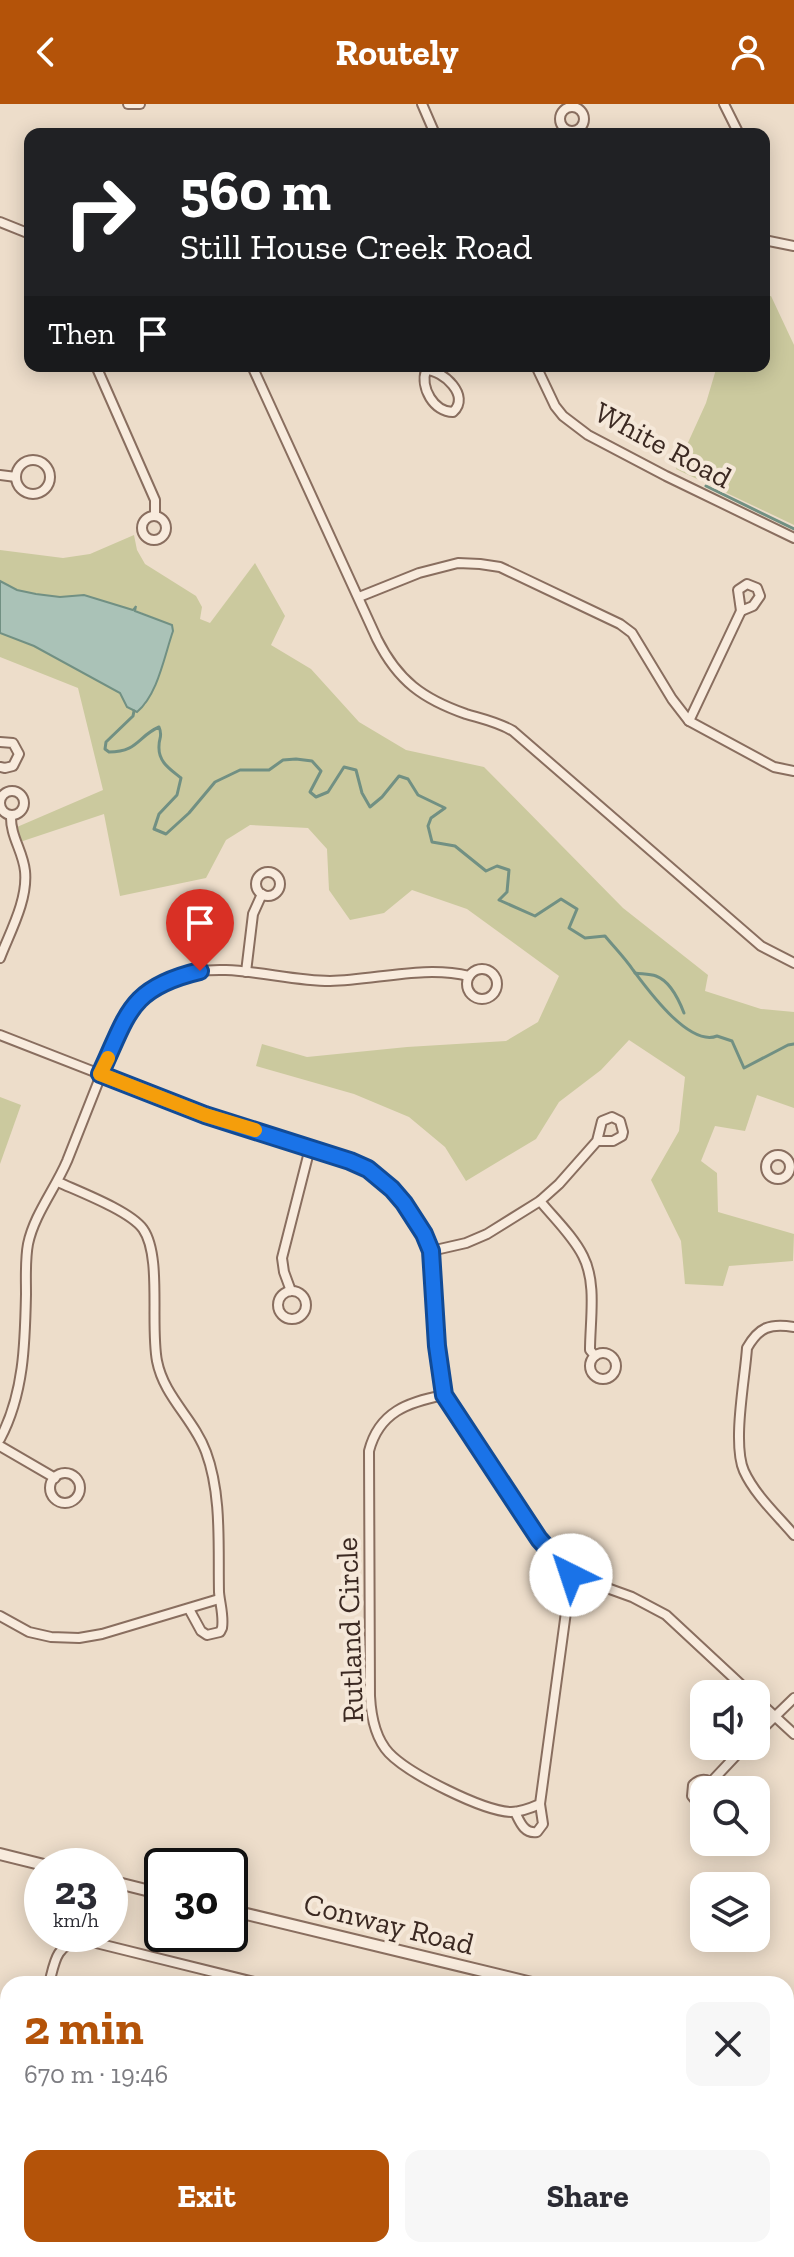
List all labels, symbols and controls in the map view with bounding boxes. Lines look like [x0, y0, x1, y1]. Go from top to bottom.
icon: back [24, 30, 68, 74]
icon: person [726, 30, 770, 74]
text: Routely [335, 31, 459, 74]
text: 560 m [180, 157, 331, 224]
icon: right [48, 160, 152, 264]
text: Still House Creek Road [180, 225, 532, 268]
icon: arrive [131, 312, 175, 356]
text: Then [48, 316, 115, 352]
street label: White Road [588, 394, 738, 496]
pin [166, 889, 234, 971]
icon: arrive [178, 901, 222, 945]
position arrow [529, 1533, 613, 1617]
street label: Rutland Circle [329, 1537, 371, 1723]
map controls [690, 1680, 770, 1952]
button: sound [690, 1680, 770, 1760]
button: search [690, 1776, 770, 1856]
speed limit sign: 30 [144, 1848, 248, 1952]
text: 23 [55, 1866, 97, 1914]
button: layers [690, 1872, 770, 1952]
street label: Conway Road [300, 1885, 478, 1963]
text: km/h [53, 1908, 99, 1932]
text: 2 min [24, 1999, 144, 2056]
button: close [686, 2002, 770, 2086]
text: 670 m · 19:46 [24, 2058, 168, 2090]
button: Exit [24, 2150, 389, 2242]
button: Share [405, 2150, 770, 2242]

